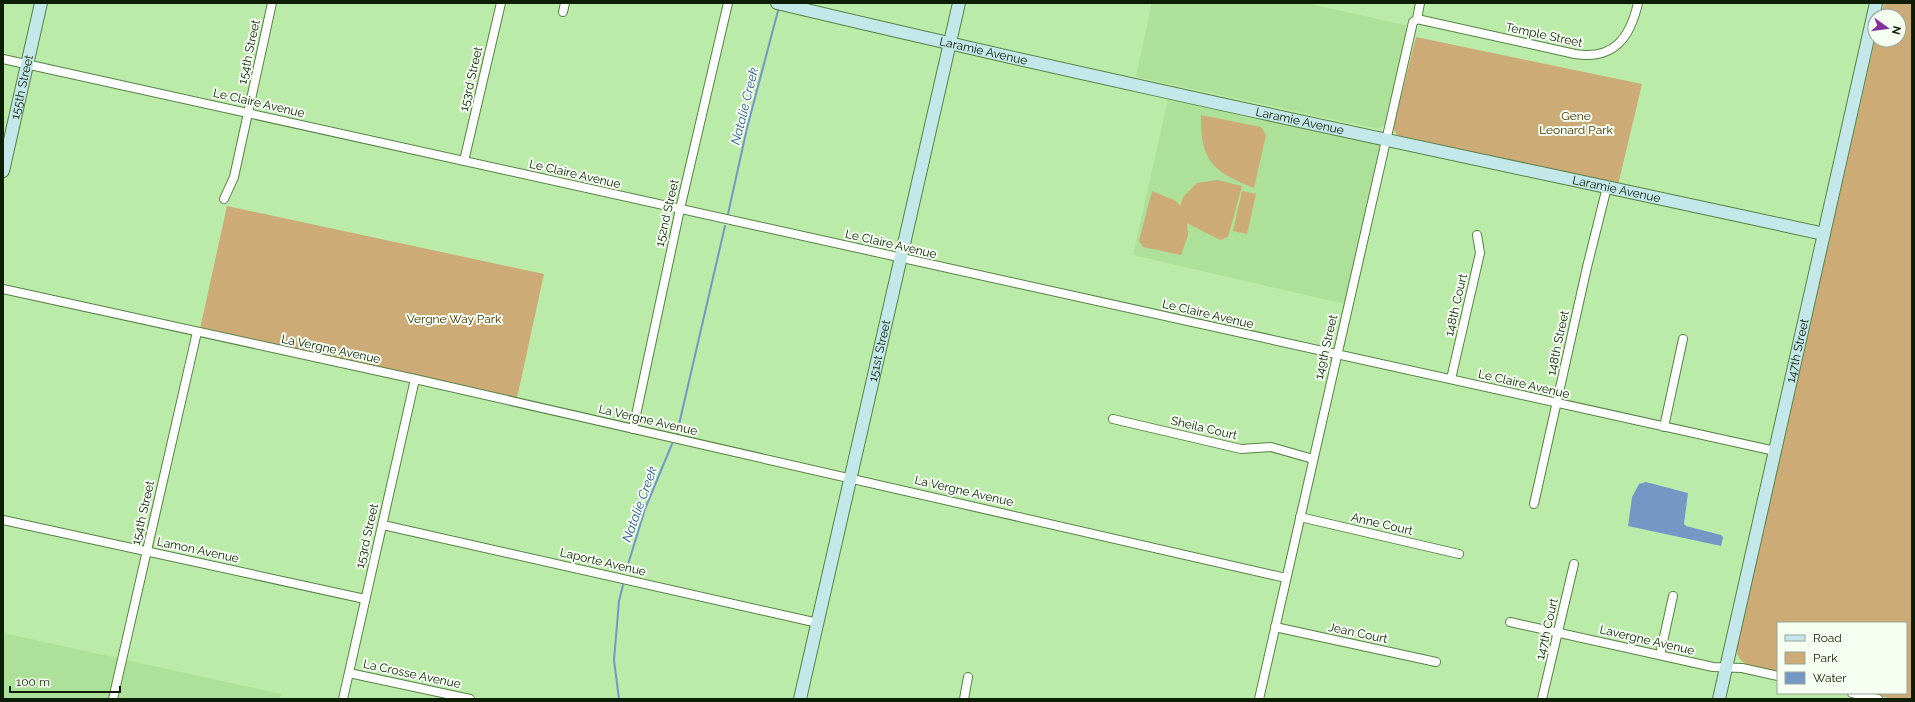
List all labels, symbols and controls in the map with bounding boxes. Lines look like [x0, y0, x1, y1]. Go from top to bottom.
north arrow [1867, 8, 1907, 48]
street label: 154th Street [235, 18, 263, 86]
street label: Temple Street [1504, 20, 1584, 50]
text: N [1889, 25, 1904, 36]
street label: Laramie Avenue [938, 34, 1029, 68]
street label: 153rd Street [457, 45, 485, 113]
street label: 155th Street [8, 54, 36, 121]
water label: Natalie Creek [728, 66, 761, 146]
street label: Le Claire Avenue [212, 86, 306, 120]
street label: Laramie Avenue [1254, 105, 1345, 137]
park label: Gene Leonard Park [1539, 109, 1613, 137]
street label: Le Claire Avenue [528, 157, 622, 191]
street label: Laramie Avenue [1571, 173, 1662, 205]
street label: 152nd Street [652, 178, 682, 248]
street label: Le Claire Avenue [844, 227, 938, 261]
street label: 148th Court [1442, 272, 1470, 338]
street label: Le Claire Avenue [1161, 297, 1255, 331]
street label: 148th Street [1544, 309, 1572, 377]
park label: Vergne Way Park [407, 312, 502, 326]
street label: 149th Street [1312, 313, 1340, 381]
street label: 147th Street [1784, 317, 1812, 384]
street label: 151st Street [866, 319, 893, 383]
street label: La Vergne Avenue [280, 332, 382, 366]
street label: Le Claire Avenue [1477, 367, 1571, 401]
street label: La Vergne Avenue [597, 402, 699, 438]
street label: Sheila Court [1170, 414, 1238, 442]
water label: Natalie Creek [619, 464, 660, 544]
street label: La Vergne Avenue [913, 473, 1015, 509]
street label: 154th Street [129, 479, 157, 547]
street label: 153rd Street [353, 502, 381, 570]
street label: Anne Court [1350, 510, 1414, 538]
street label: Lamon Avenue [156, 534, 240, 566]
street label: Laporte Avenue [559, 545, 647, 579]
street label: 147th Court [1533, 597, 1561, 661]
street label: Jean Court [1327, 620, 1389, 646]
street label: Lavergne Avenue [1598, 622, 1696, 658]
legend [1777, 622, 1907, 694]
text: Road [1813, 631, 1842, 645]
text: Park [1813, 651, 1838, 665]
street label: La Crosse Avenue [362, 657, 462, 691]
scale bar [10, 668, 120, 694]
text: Water [1813, 671, 1847, 685]
text: 100 m [16, 675, 50, 689]

